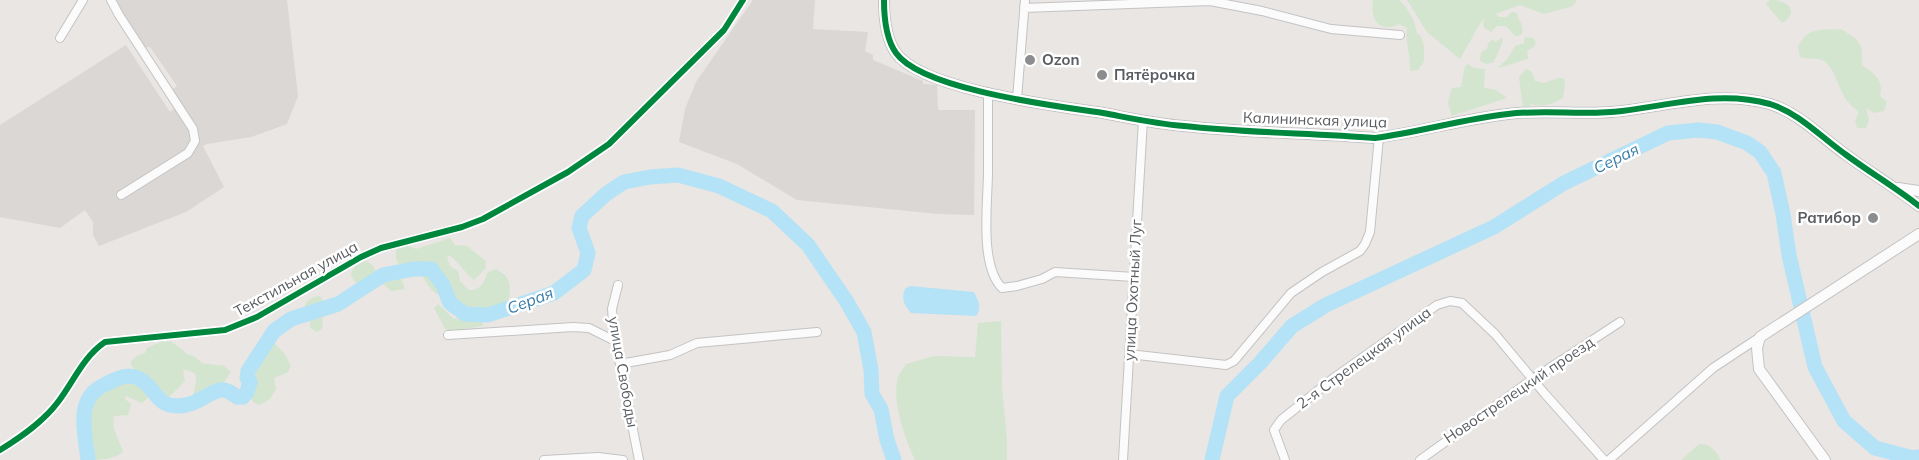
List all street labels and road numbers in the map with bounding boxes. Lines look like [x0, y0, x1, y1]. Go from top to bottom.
street label: Калининская улица [1243, 107, 1387, 132]
street label: улица Охотный Луг [1119, 218, 1146, 361]
street label: Текстильная улица [231, 237, 361, 320]
street label: 2-я Стрелецкая улица [1293, 302, 1435, 413]
street label: улица Свободы [604, 315, 643, 429]
street label: Новострелецкий проезд [1440, 332, 1598, 447]

